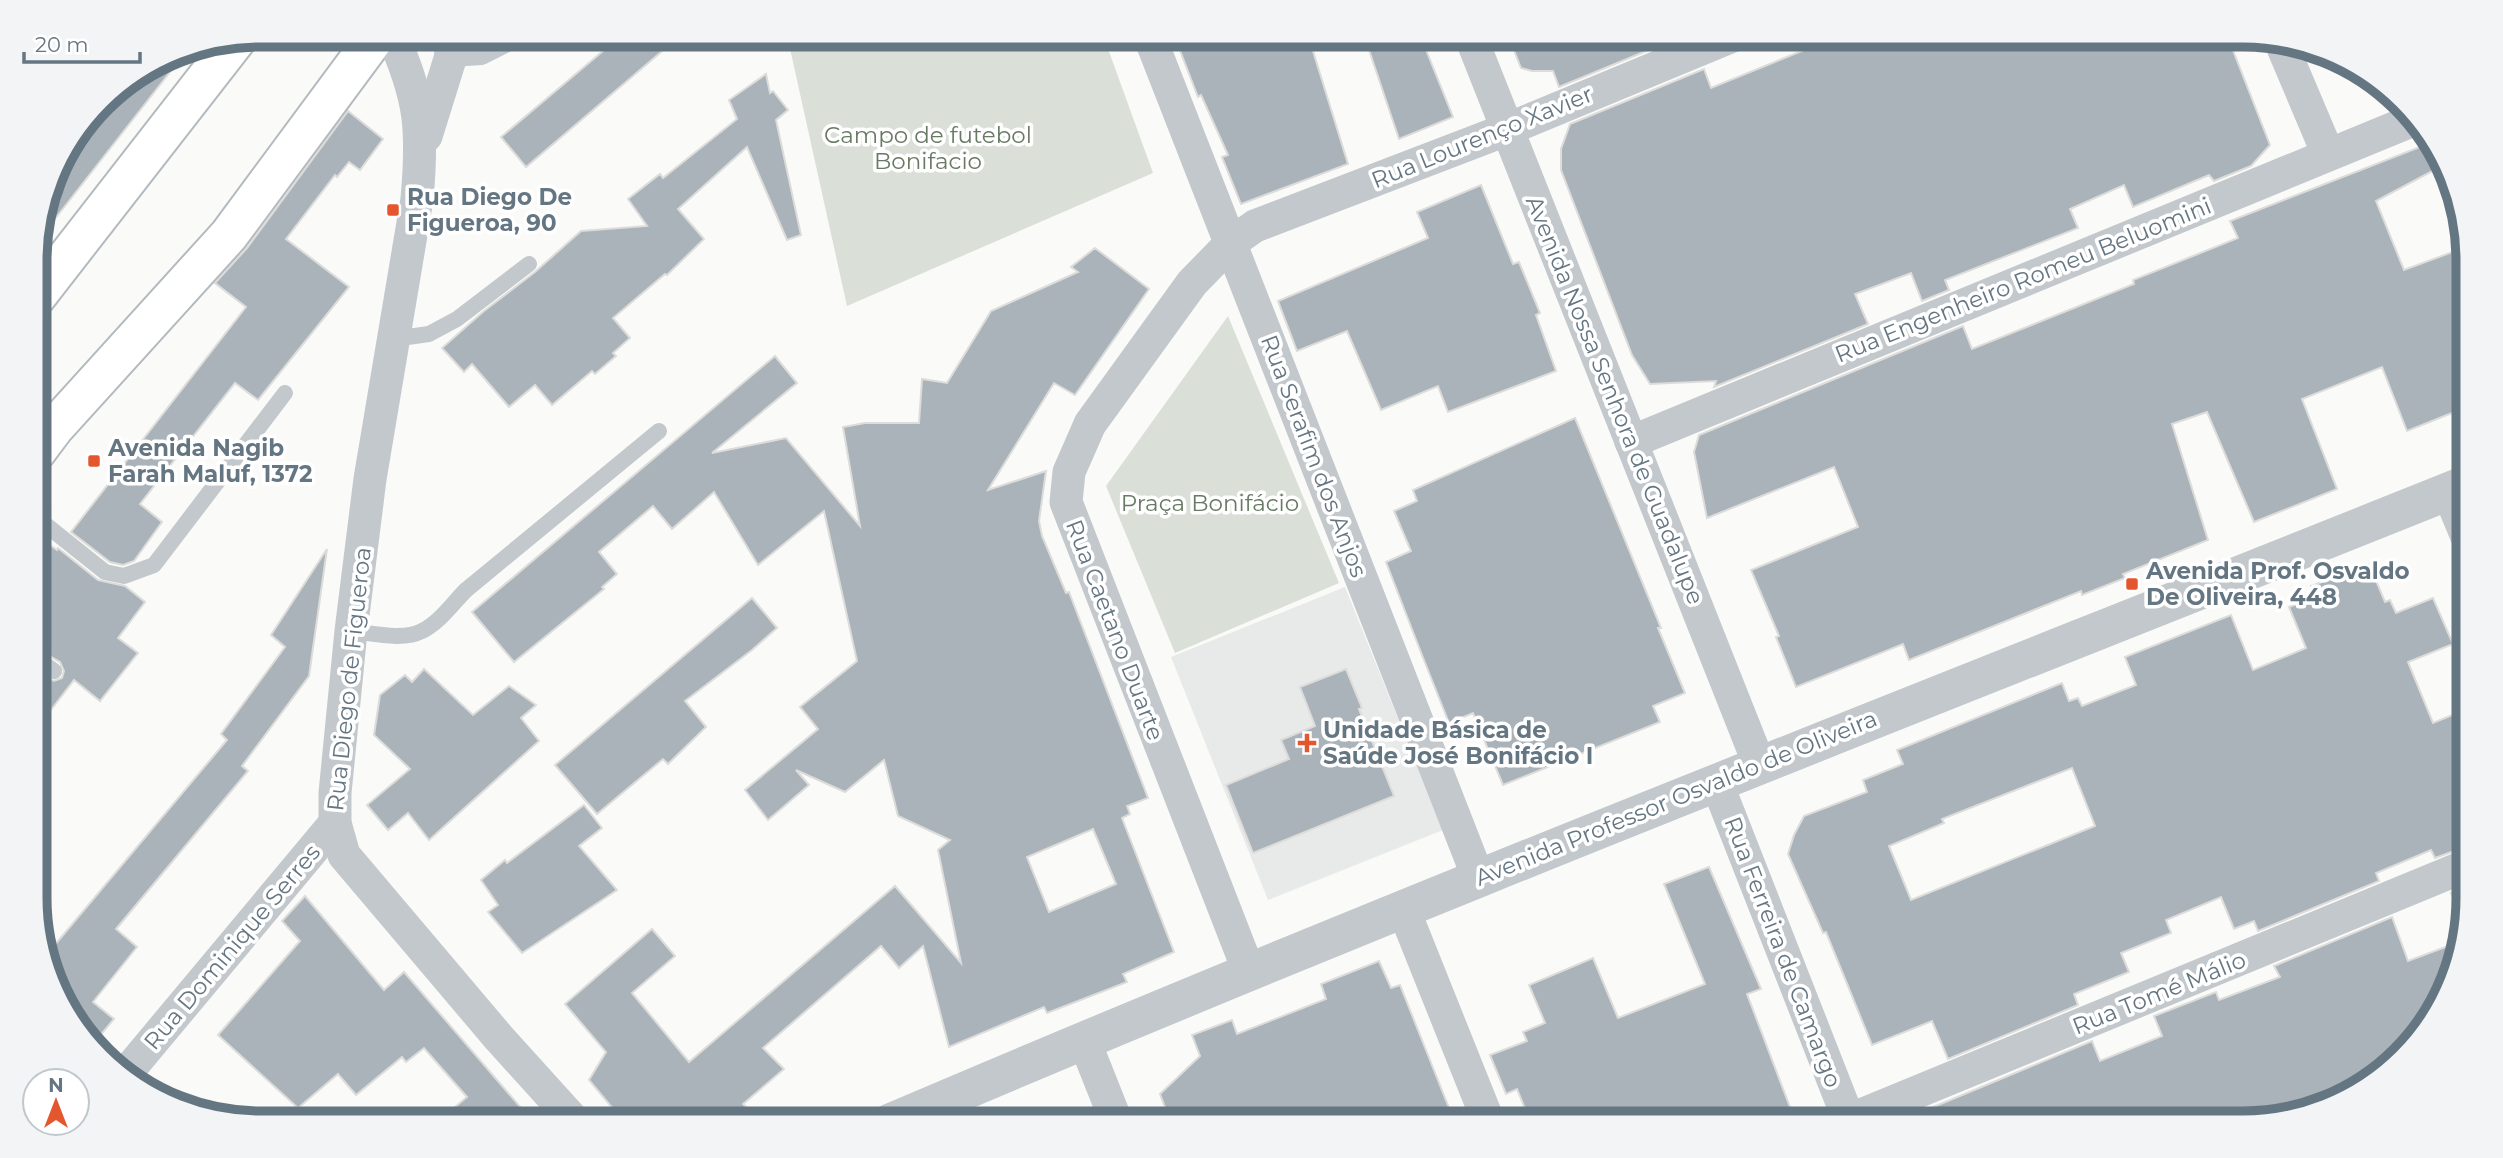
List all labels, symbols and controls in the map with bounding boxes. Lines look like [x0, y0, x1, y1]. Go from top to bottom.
scale bar [24, 21, 140, 65]
text: 20 m [35, 32, 89, 57]
street label: Rua Lourenço Xavier [1367, 80, 1597, 194]
park label: Campo de futebol Bonifacio [824, 121, 1032, 175]
place label: Rua Diego De Figueroa, 90 [407, 183, 572, 237]
street label: Rua Engenheiro Romeu Beluomini [1831, 191, 2215, 369]
street label: Avenida Nossa Senhora de Guadalupe [1520, 192, 1710, 608]
marker: Rua Diego De Figueroa, 90 [385, 202, 401, 218]
street label: Rua Serafim dos Anjos [1255, 331, 1373, 581]
place label: Avenida Nagib Farah Maluf, 1372 [107, 434, 313, 488]
marker: Avenida Nagib Farah Maluf, 1372 [86, 453, 102, 469]
park label: Praça Bonifácio [1121, 489, 1299, 517]
street label: Rua Caetano Duarte [1060, 516, 1170, 744]
street label: Rua Diego de Figueroa [321, 546, 377, 812]
place label: Avenida Prof. Osvaldo De Oliveira, 448 [2145, 557, 2410, 611]
marker: Avenida Prof. Osvaldo De Oliveira, 448 [2124, 576, 2140, 592]
street label: Avenida Professor Osvaldo de Oliveira [1471, 704, 1881, 892]
place label: Unidade Básica de Saúde José Bonifácio I [1323, 716, 1593, 770]
marker: Unidade Básica de Saúde José Bonifácio I [1297, 733, 1317, 753]
street label: Rua Ferreira de Camargo [1718, 813, 1848, 1091]
street label: Rua Dominique Serres [138, 839, 326, 1055]
street label: Rua Tomé Málio [2068, 945, 2250, 1041]
north arrow [21, 1067, 91, 1137]
text: N [48, 1074, 64, 1097]

